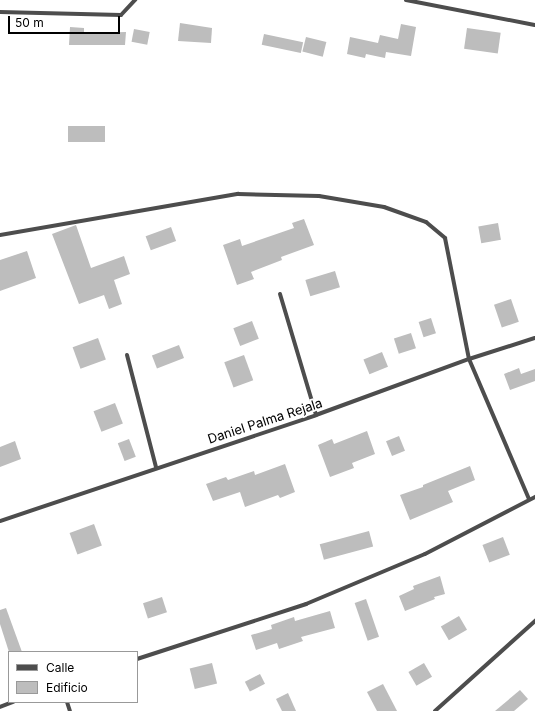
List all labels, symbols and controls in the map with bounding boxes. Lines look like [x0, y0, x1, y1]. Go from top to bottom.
scale bar [10, 8, 122, 34]
text: 50 m [15, 15, 44, 30]
street label: Daniel Palma Rejala [206, 395, 324, 447]
legend [8, 651, 138, 703]
text: Calle [46, 660, 74, 675]
text: Edificio [46, 680, 88, 695]

